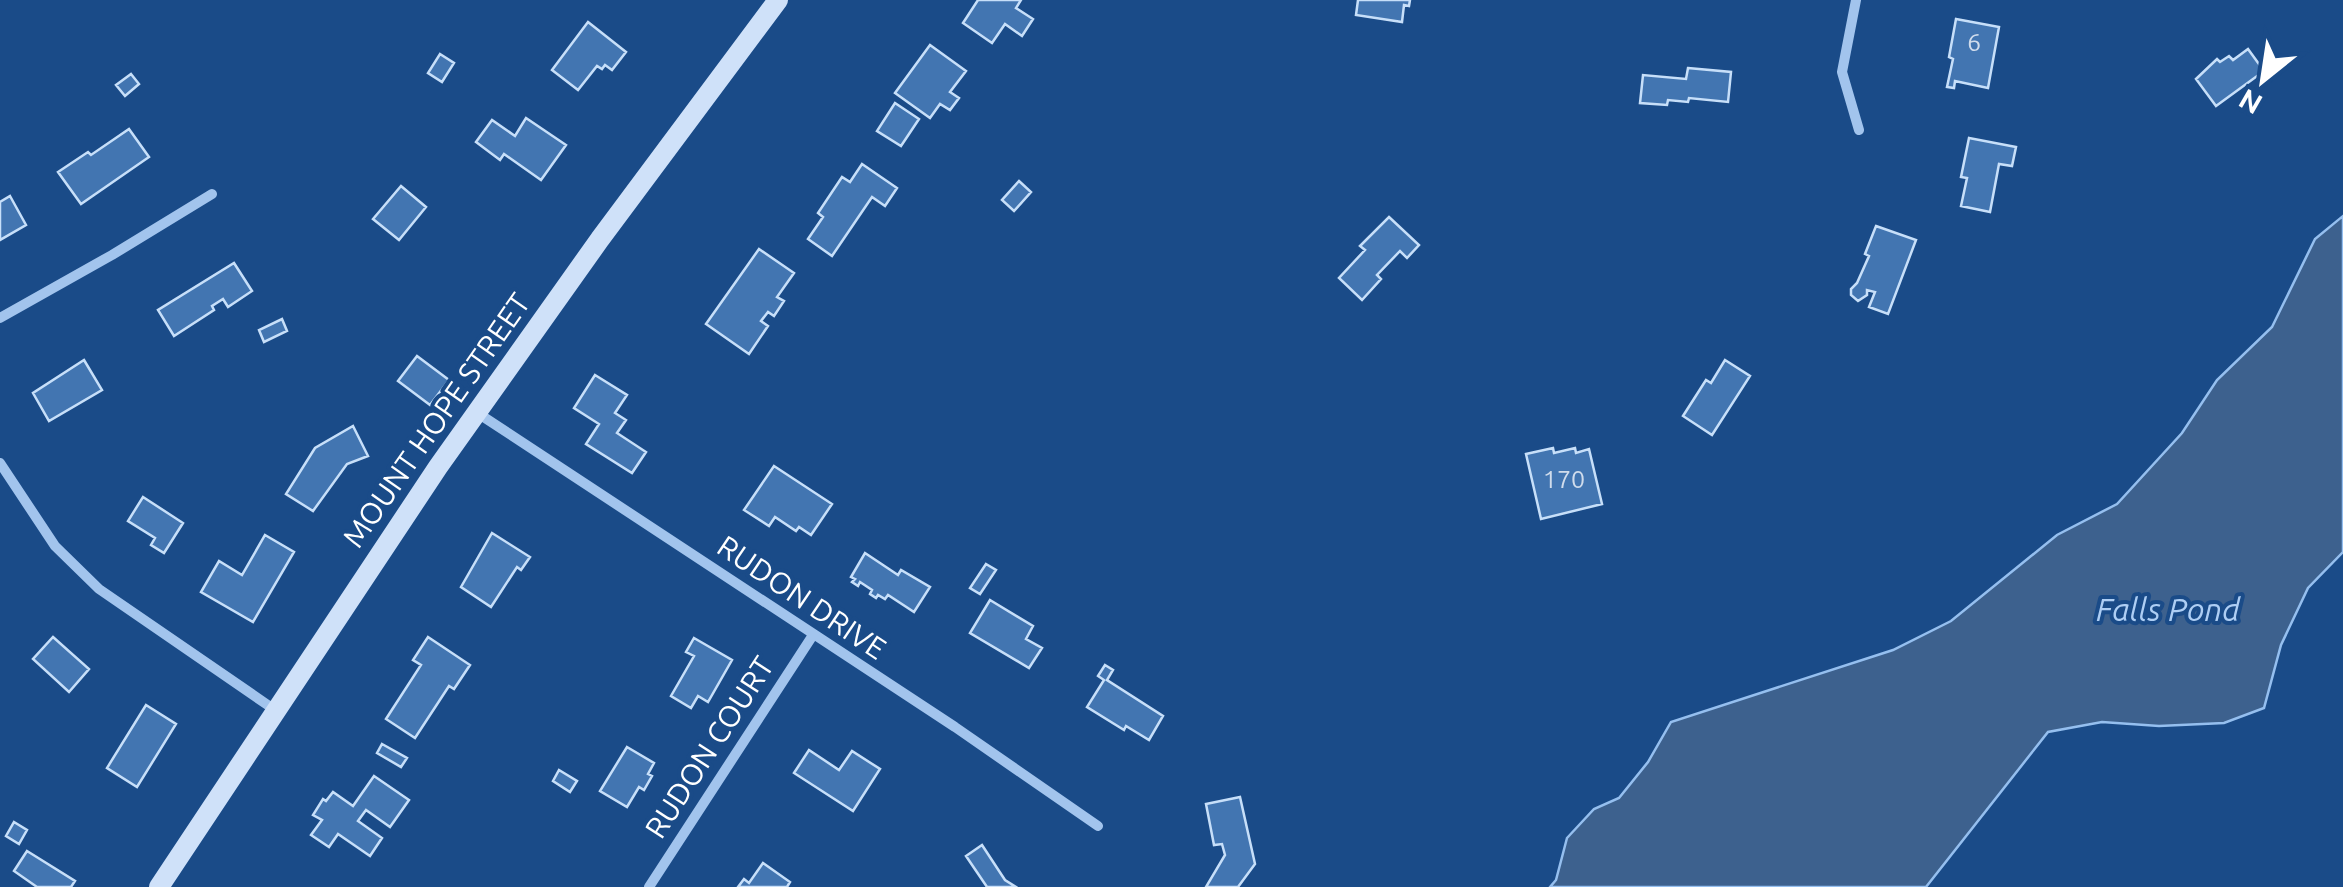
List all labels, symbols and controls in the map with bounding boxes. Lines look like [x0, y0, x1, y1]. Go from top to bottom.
house number: 6 [1967, 28, 1981, 56]
north arrow [2213, 30, 2313, 130]
text: N [2233, 83, 2267, 121]
street label: MOUNT HOPE STREET [335, 286, 537, 553]
house number: 170 [1543, 465, 1585, 493]
street label: RUDON DRIVE [712, 528, 892, 666]
water label: Falls Pond [2096, 591, 2241, 627]
street label: RUDON COURT [638, 650, 780, 844]

